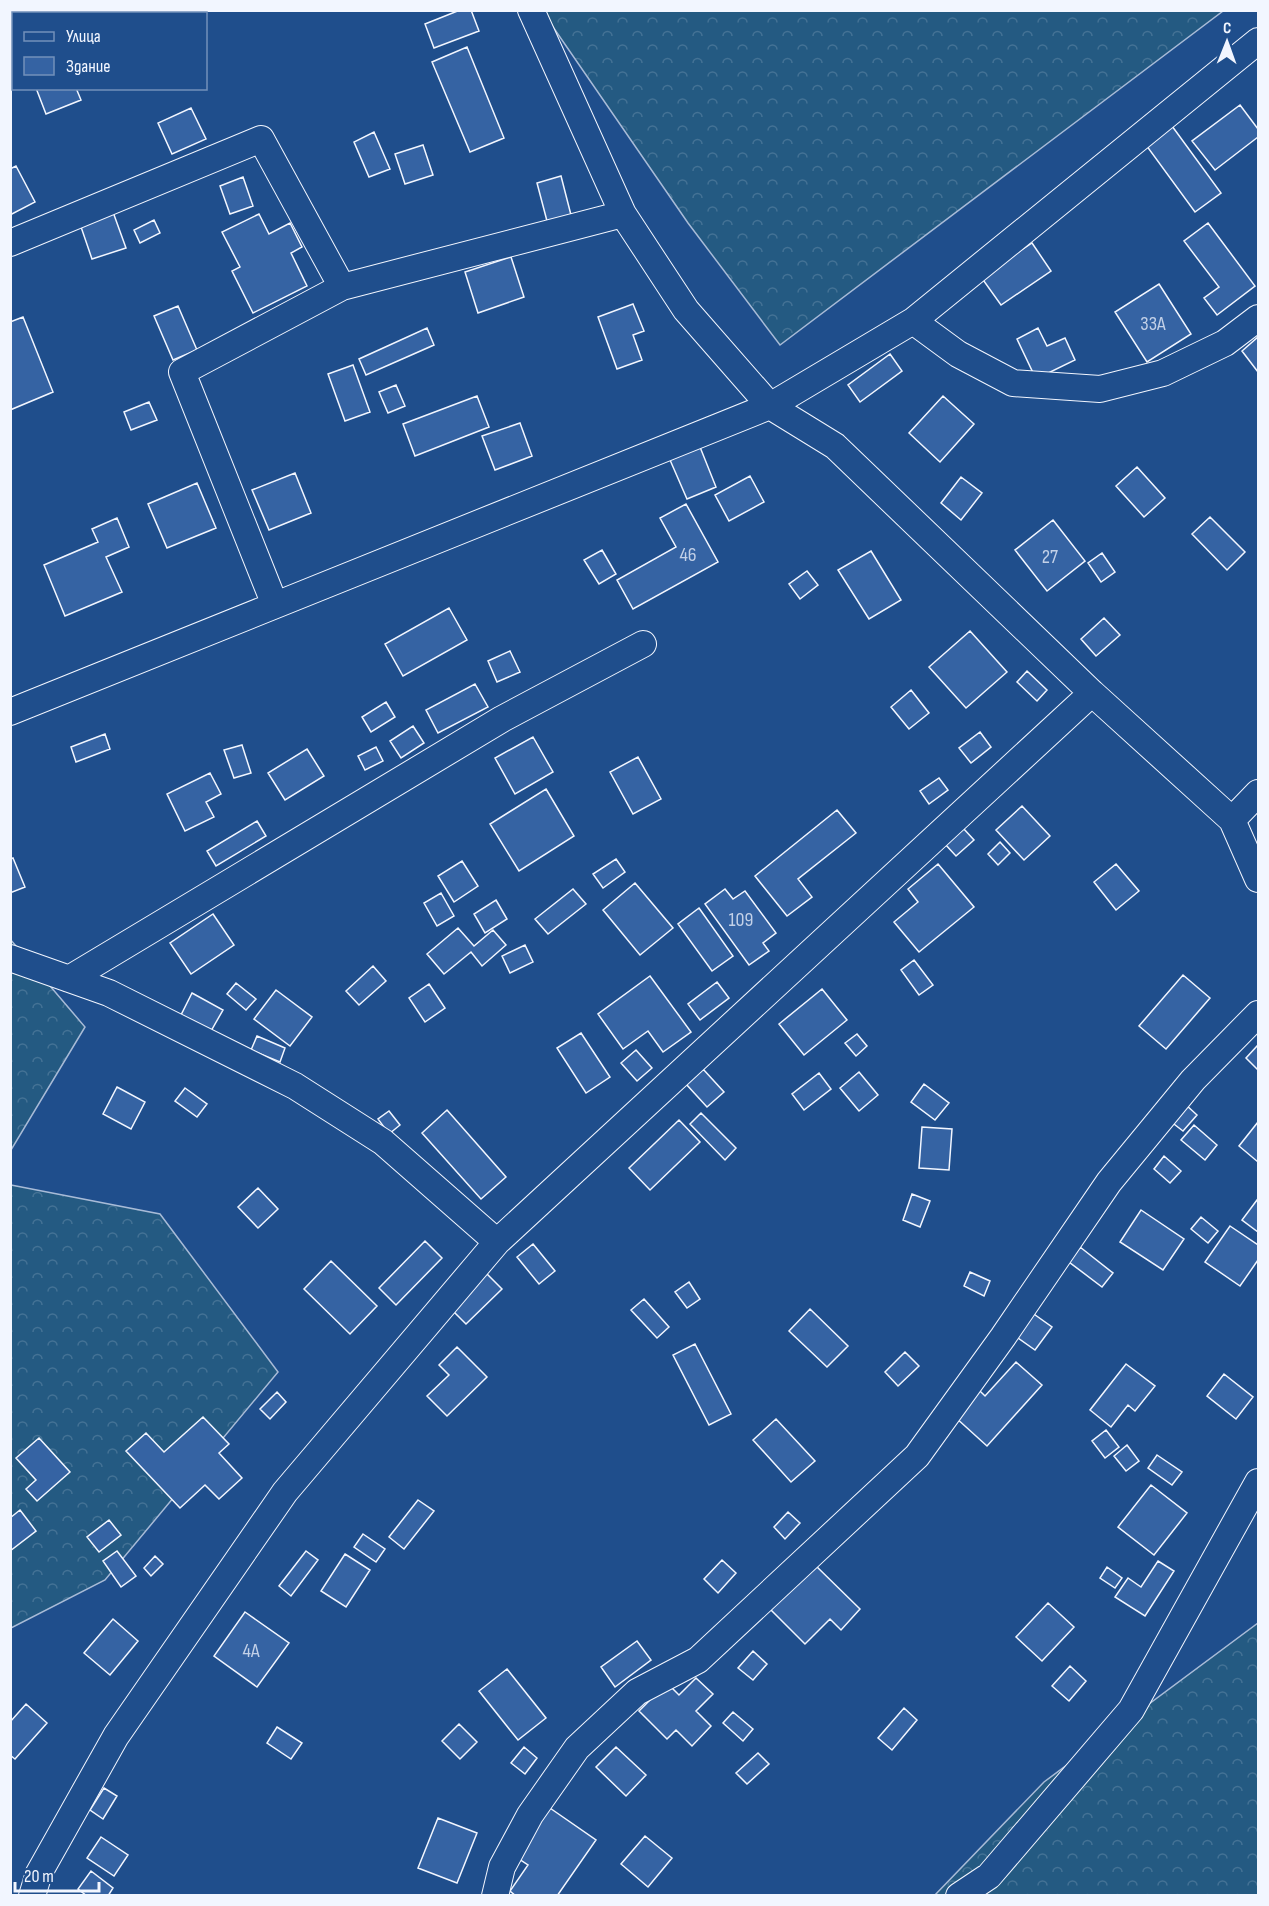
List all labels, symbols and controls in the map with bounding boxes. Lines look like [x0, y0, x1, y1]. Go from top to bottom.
legend [12, 12, 207, 90]
north arrow [1197, 12, 1257, 72]
text: С [1223, 19, 1232, 38]
text: Улица [66, 26, 101, 47]
text: Здание [66, 56, 111, 77]
house number: 33А [1140, 312, 1166, 336]
house number: 46 [679, 543, 697, 567]
house number: 27 [1042, 545, 1058, 569]
house number: 109 [729, 908, 753, 932]
house number: 4А [243, 1639, 260, 1663]
scale bar [15, 1855, 99, 1893]
text: 20 m [24, 1866, 54, 1887]

